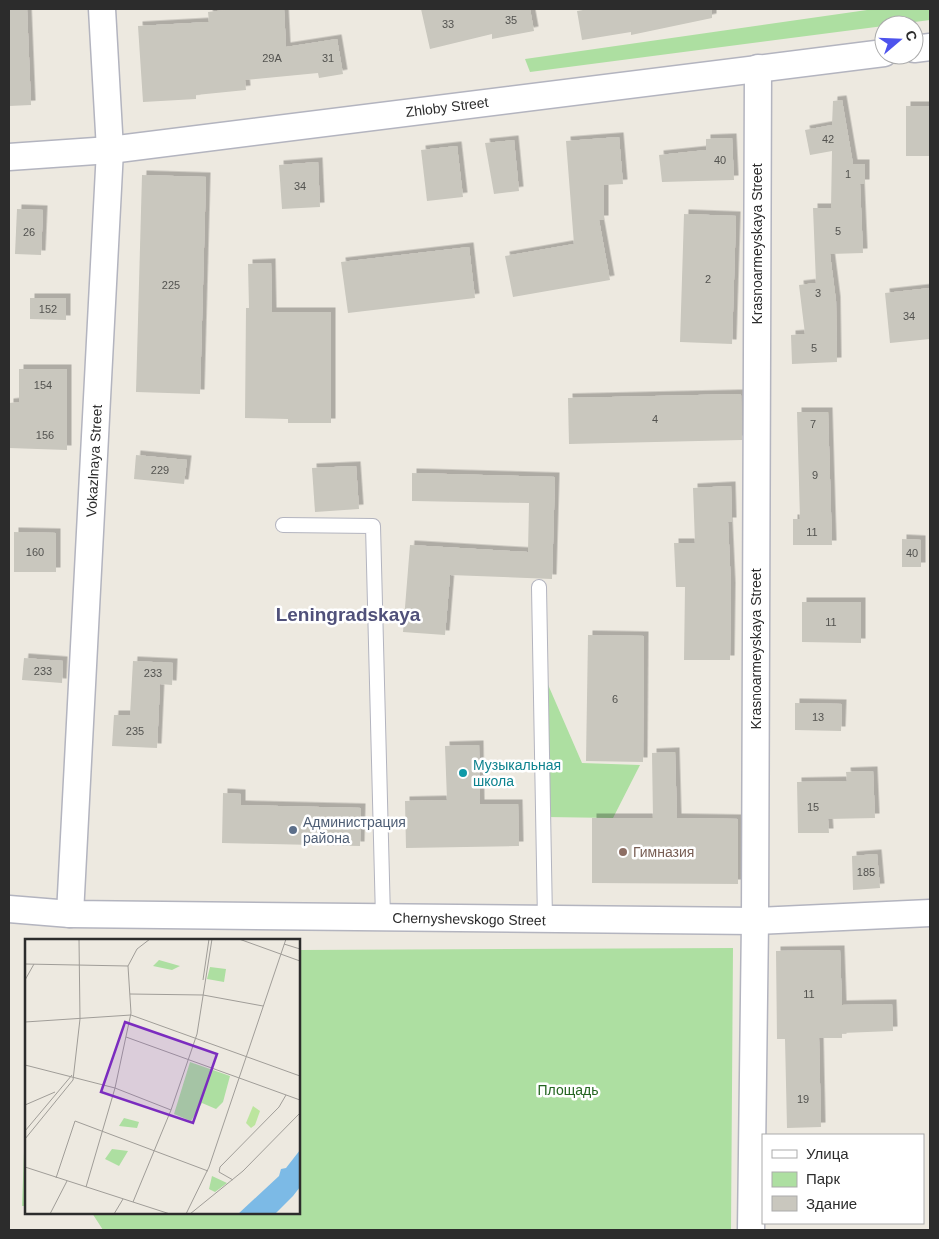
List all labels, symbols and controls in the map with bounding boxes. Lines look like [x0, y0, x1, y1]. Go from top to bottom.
house number: 35 [505, 14, 517, 26]
north arrow [874, 15, 924, 65]
house number: 33 [442, 18, 454, 30]
text: С [902, 28, 921, 43]
house number: 29А [262, 52, 282, 64]
house number: 31 [322, 52, 334, 64]
street label: Zhloby Street [405, 94, 489, 120]
house number: 42 [822, 133, 834, 145]
house number: 40 [714, 154, 726, 166]
street label: Krasnoarmeyskaya Street [749, 163, 765, 325]
house number: 1 [845, 168, 851, 180]
house number: 34 [294, 180, 306, 192]
house number: 5 [835, 225, 841, 237]
house number: 26 [23, 226, 35, 238]
house number: 2 [705, 273, 711, 285]
house number: 225 [162, 279, 180, 291]
house number: 3 [815, 287, 821, 299]
house number: 152 [39, 303, 57, 315]
house number: 34 [903, 310, 915, 322]
house number: 5 [811, 342, 817, 354]
house number: 154 [34, 379, 52, 391]
street label: Vokazlnaya Street [83, 404, 105, 518]
house number: 4 [652, 413, 658, 425]
house number: 7 [810, 418, 816, 430]
house number: 156 [36, 429, 54, 441]
house number: 229 [151, 464, 169, 476]
house number: 9 [812, 469, 818, 481]
house number: 11 [806, 526, 818, 538]
house number: 160 [26, 546, 44, 558]
house number: 40 [906, 547, 918, 559]
street label: Krasnoarmeyskaya Street [748, 568, 764, 730]
district label: Leningradskaya [276, 604, 421, 625]
house number: 11 [825, 616, 837, 628]
house number: 233 [34, 665, 52, 677]
house number: 233 [144, 667, 162, 679]
house number: 6 [612, 693, 618, 705]
house number: 13 [812, 711, 824, 723]
house number: 235 [126, 725, 144, 737]
place label: Музыкальная школа [473, 757, 561, 789]
marker: Музыкальная школа [457, 767, 469, 779]
house number: 15 [807, 801, 819, 813]
place label: Администрация района [303, 814, 406, 846]
marker: Администрация района [287, 824, 299, 836]
place label: Гимназия [633, 844, 694, 860]
marker: Гимназия [617, 846, 629, 858]
house number: 185 [857, 866, 875, 878]
street label: Chernyshevskogo Street [392, 910, 546, 928]
inset map [25, 939, 300, 1214]
house number: 11 [803, 988, 815, 1000]
park label: Площадь [538, 1082, 598, 1098]
house number: 19 [797, 1093, 809, 1105]
legend [762, 1134, 924, 1224]
text: Улица [806, 1145, 849, 1162]
text: Парк [806, 1170, 840, 1187]
text: Здание [806, 1195, 857, 1212]

